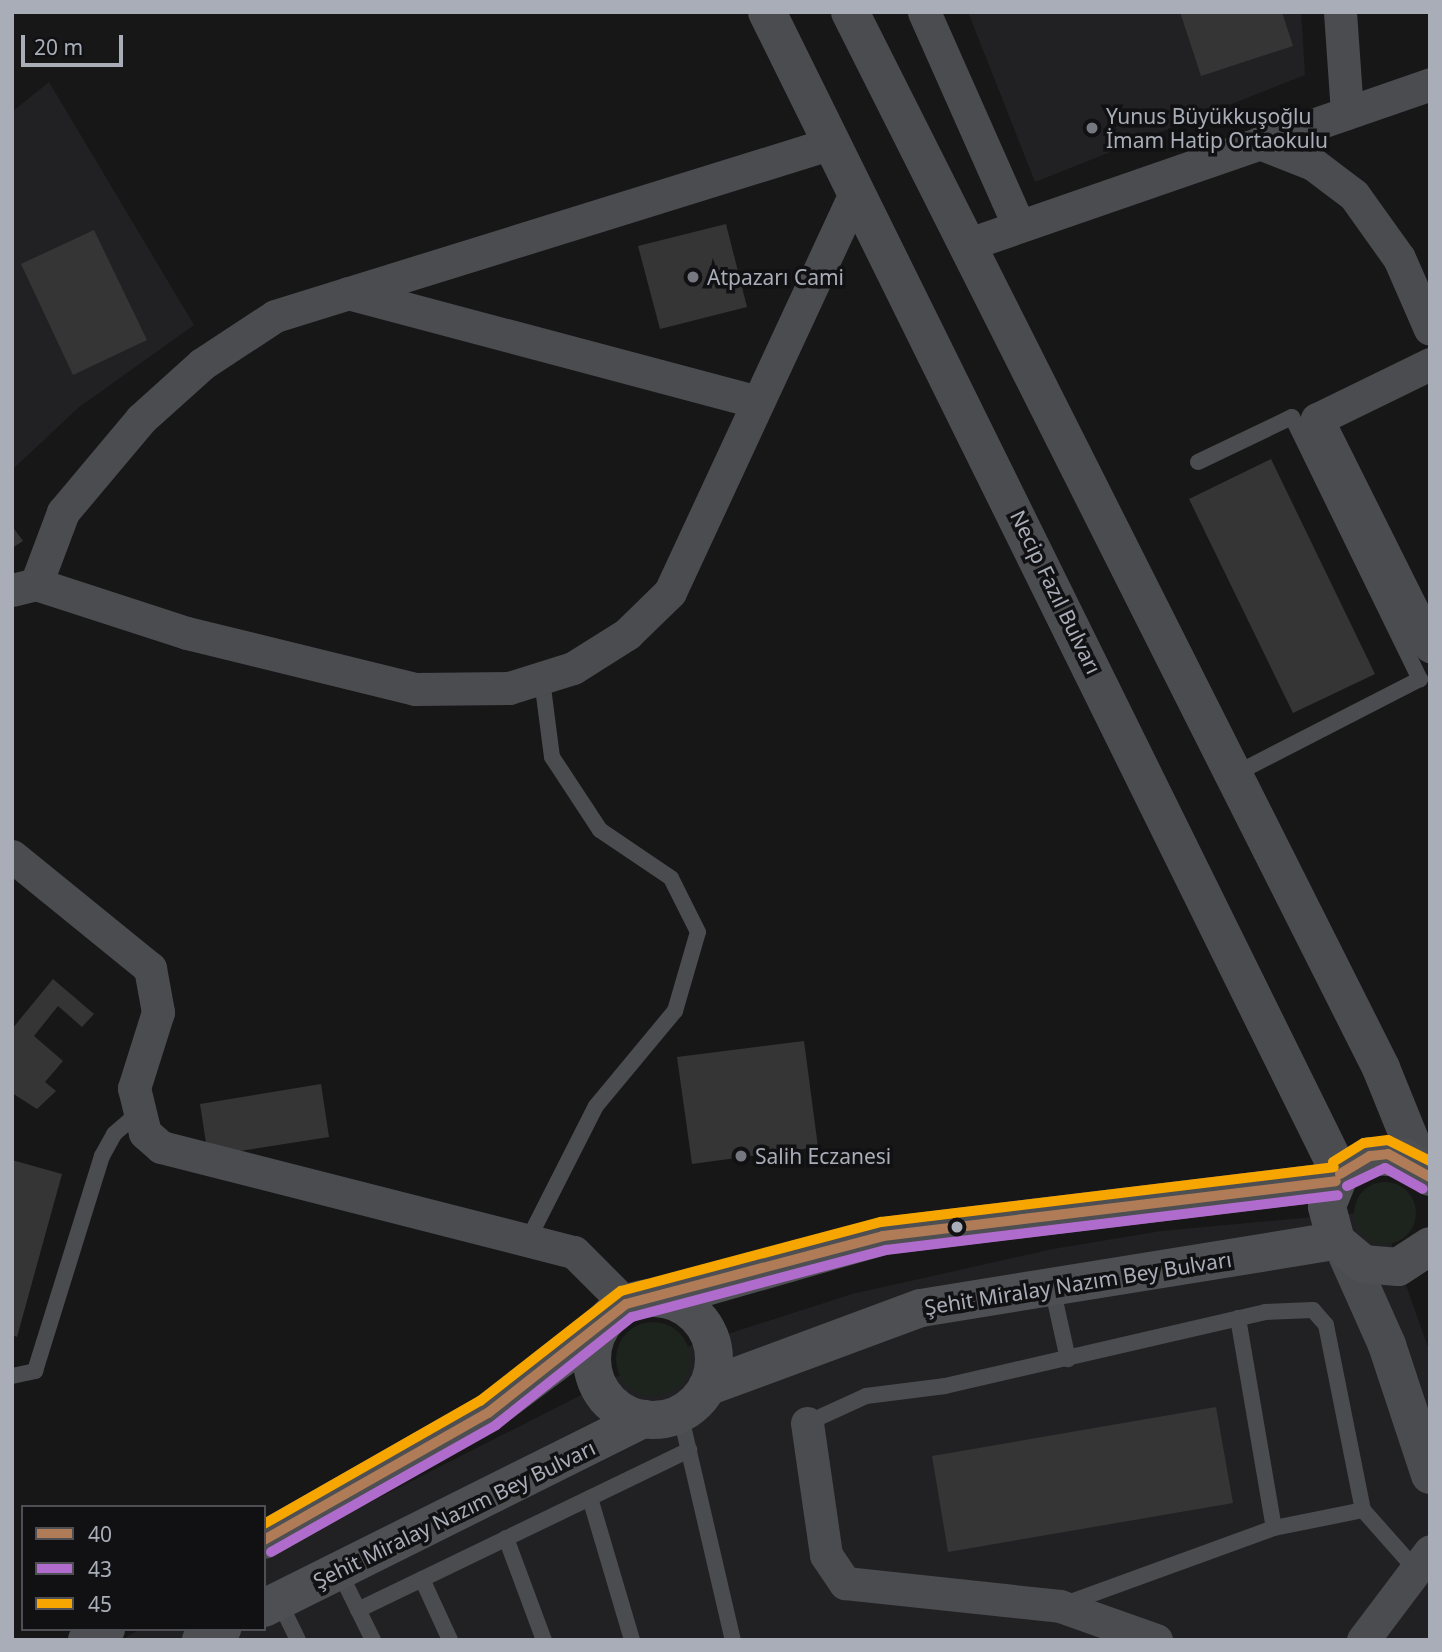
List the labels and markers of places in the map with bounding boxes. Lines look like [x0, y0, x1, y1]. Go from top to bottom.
place label: Yunus Büyükkuşoğlu İmam Hatip Ortaokulu [1106, 103, 1328, 153]
marker: Yunus Büyükkuşoğlu İmam Hatip Ortaokulu [1084, 120, 1100, 136]
place label: Atpazarı Cami [707, 264, 844, 290]
marker: Atpazarı Cami [685, 269, 701, 285]
place label: Salih Eczanesi [755, 1143, 891, 1169]
marker: Salih Eczanesi [733, 1148, 749, 1164]
unlabelled marker [950, 1220, 964, 1234]

